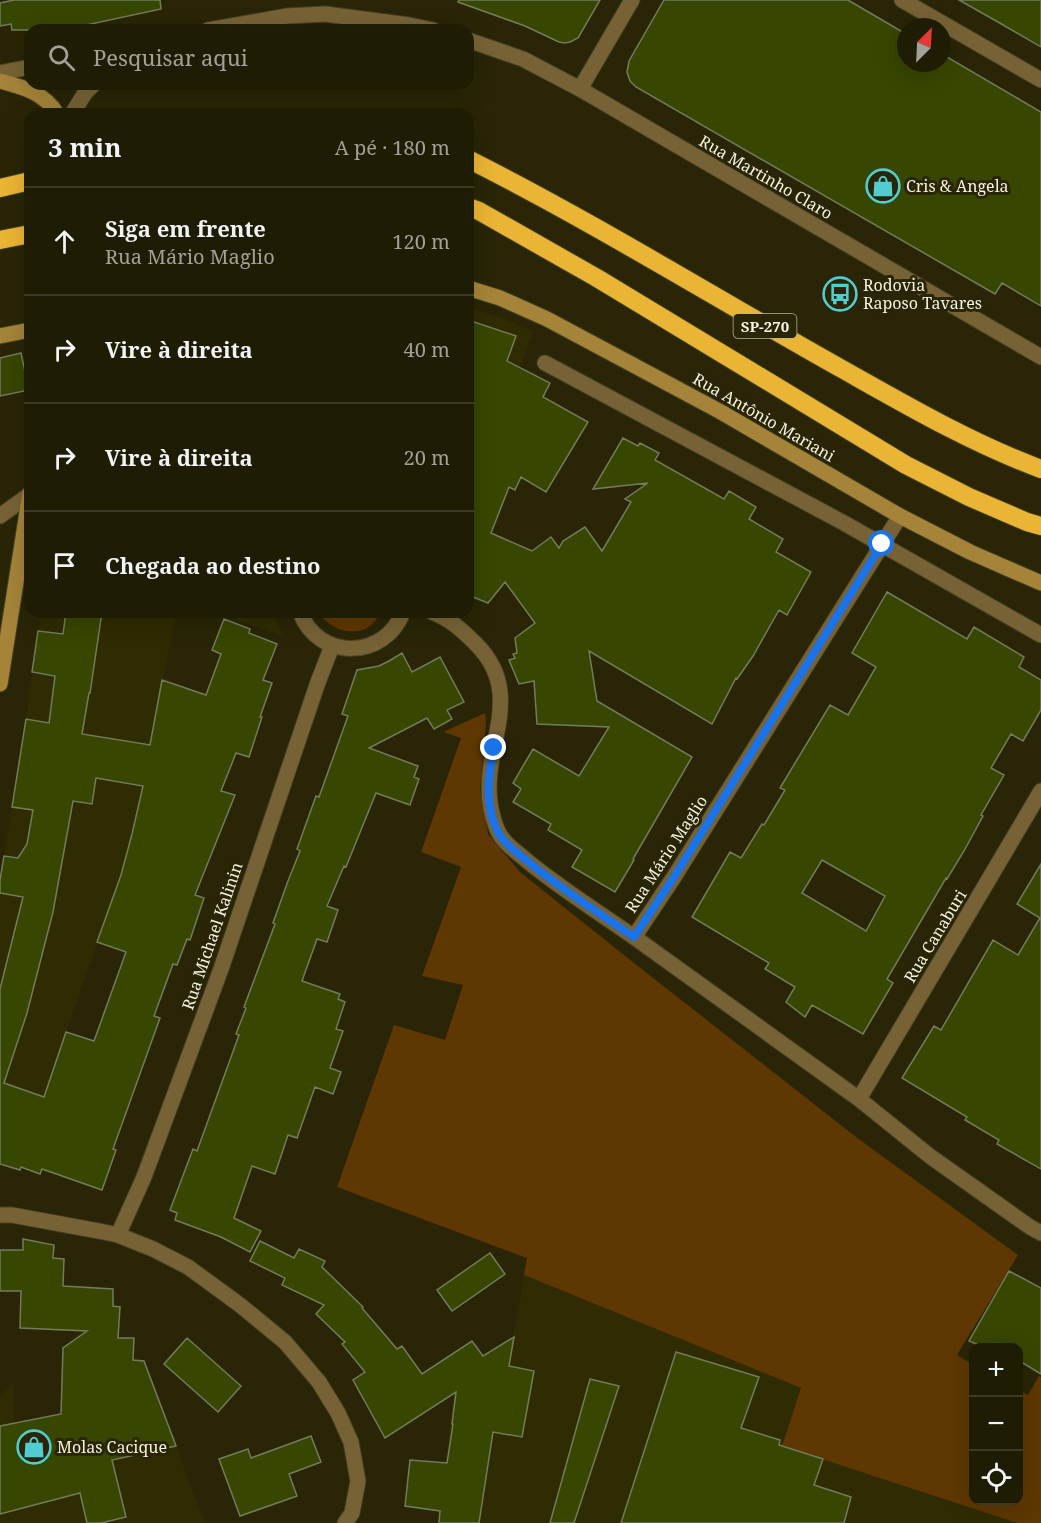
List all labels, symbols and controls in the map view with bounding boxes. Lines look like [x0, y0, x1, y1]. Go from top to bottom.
north arrow [897, 18, 951, 72]
search box [24, 24, 474, 90]
icon: search [45, 41, 78, 74]
text: Pesquisar aqui [93, 42, 248, 72]
text: 3 min [48, 129, 122, 165]
street label: Rua Martinho Claro [695, 130, 837, 224]
text: A pé · 180 m [335, 134, 450, 161]
shop icon: Cris & Angela [865, 168, 901, 204]
place label: Cris & Angela [906, 175, 1009, 197]
text: Siga em frente [105, 213, 266, 243]
icon: ahead [48, 225, 81, 258]
text: 120 m [392, 228, 450, 255]
text: Rua Mário Maglio [105, 243, 275, 270]
place label: Rodovia Raposo Tavares [863, 274, 982, 314]
bus stop icon: Rodovia Raposo Tavares [822, 276, 858, 312]
road number: SP-270 [734, 314, 796, 338]
icon: right [48, 333, 81, 366]
text: Vire à direita [105, 334, 253, 364]
text: 40 m [404, 336, 450, 363]
street label: Rua Antônio Mariani [689, 367, 839, 467]
icon: right [48, 441, 81, 474]
text: Vire à direita [105, 442, 253, 472]
text: 20 m [404, 444, 450, 471]
route start [868, 530, 894, 556]
icon: arrive [48, 549, 81, 582]
text: Chegada ao destino [105, 550, 320, 580]
route end [480, 734, 506, 760]
street label: Rua Mário Maglio [620, 791, 712, 917]
street label: Rua Michael Kalinin [176, 859, 248, 1013]
street label: Rua Canaburi [899, 885, 971, 987]
map controls [969, 1343, 1023, 1505]
button: + [969, 1343, 1023, 1397]
button: − [969, 1397, 1023, 1451]
shop icon: Molas Cacique [16, 1429, 52, 1465]
place label: Molas Cacique [57, 1436, 167, 1458]
button: locate [969, 1451, 1023, 1505]

